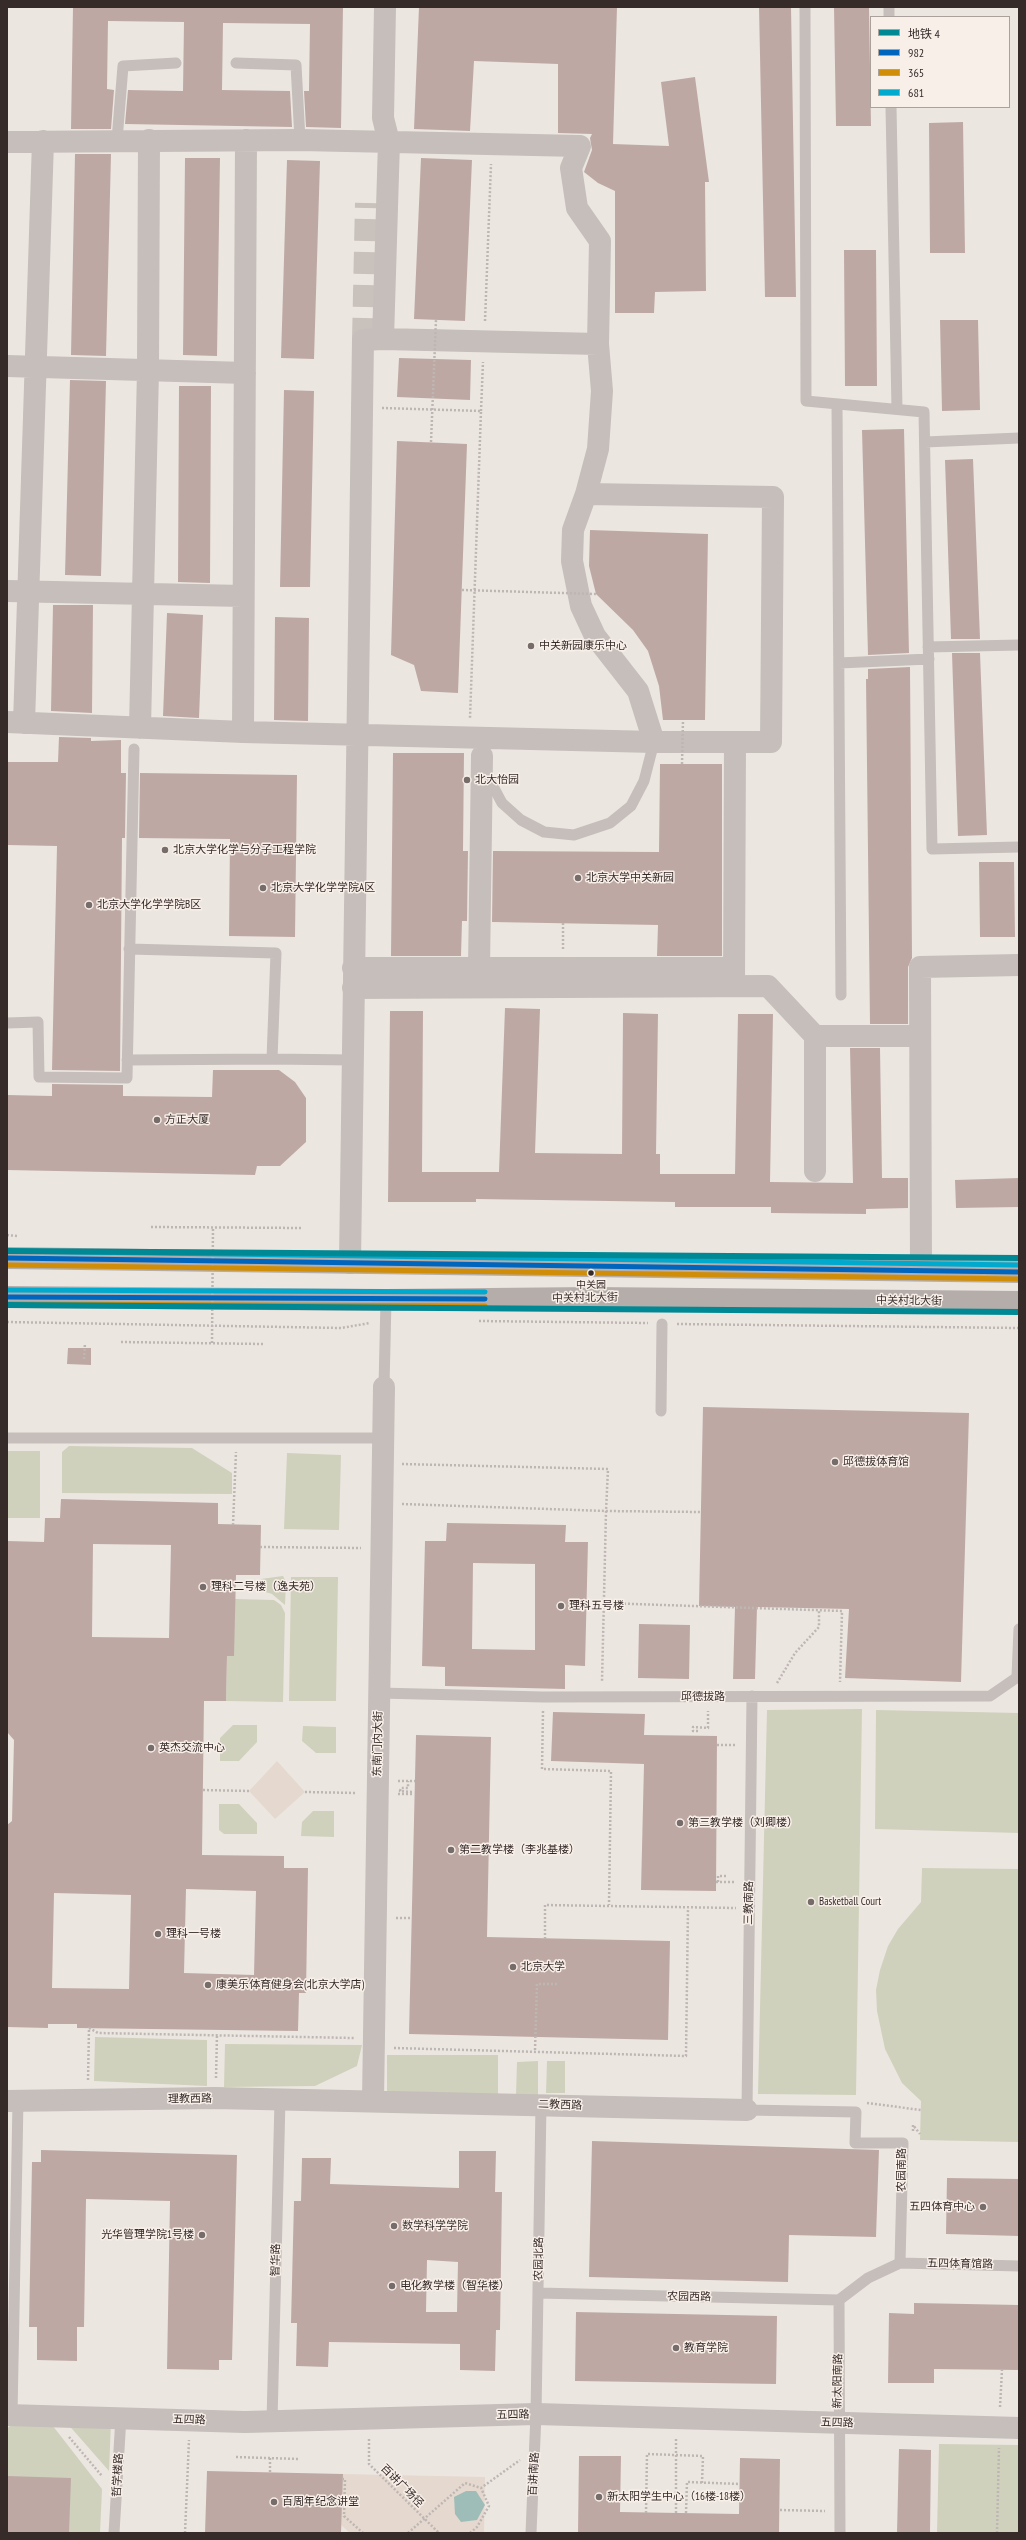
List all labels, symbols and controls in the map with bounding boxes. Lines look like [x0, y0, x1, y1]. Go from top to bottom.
legend [870, 16, 1010, 108]
text: 地铁 4 [908, 26, 940, 41]
text: 982 [908, 45, 924, 60]
text: 365 [908, 65, 924, 80]
text: 681 [908, 85, 924, 100]
place label: 中关新园康乐中心 [539, 639, 627, 653]
marker: 中关新园康乐中心 [526, 641, 536, 651]
place label: 北大怡园 [475, 773, 519, 787]
marker: 北大怡园 [462, 775, 472, 785]
place label: 北京大学化学与分子工程学院 [173, 843, 316, 857]
marker: 北京大学化学与分子工程学院 [160, 845, 170, 855]
place label: 北京大学中关新园 [586, 871, 674, 885]
marker: 北京大学中关新园 [573, 873, 583, 883]
place label: 北京大学化学学院A区 [271, 881, 375, 895]
marker: 北京大学化学学院A区 [258, 883, 268, 893]
place label: 北京大学化学学院B区 [97, 898, 201, 912]
marker: 北京大学化学学院B区 [84, 900, 94, 910]
place label: 方正大厦 [165, 1113, 209, 1127]
marker: 方正大厦 [152, 1115, 162, 1125]
marker: 中关园 [586, 1268, 596, 1278]
place label: 中关园 [576, 1279, 606, 1291]
street label: 中关村北大街 [552, 1291, 618, 1305]
street label: 中关村北大街 [876, 1294, 942, 1308]
place label: 邱德拔体育馆 [843, 1455, 909, 1469]
marker: 邱德拔体育馆 [830, 1457, 840, 1467]
place label: 理科二号楼（逸夫苑） [211, 1580, 321, 1594]
marker: 理科二号楼（逸夫苑） [198, 1582, 208, 1592]
place label: 理科五号楼 [569, 1599, 624, 1613]
marker: 理科五号楼 [556, 1601, 566, 1611]
street label: 邱德拔路 [681, 1690, 725, 1704]
street label: 东南门内大街 [371, 1711, 385, 1777]
place label: 英杰交流中心 [159, 1741, 225, 1755]
marker: 英杰交流中心 [146, 1743, 156, 1753]
place label: 第三教学楼（刘卿楼） [688, 1816, 798, 1830]
marker: 第三教学楼（刘卿楼） [675, 1818, 685, 1828]
place label: 第二教学楼（李兆基楼） [459, 1843, 580, 1857]
marker: 第二教学楼（李兆基楼） [446, 1845, 456, 1855]
street label: 三教南路 [742, 1881, 756, 1925]
place label: Basketball Court [819, 1895, 881, 1909]
marker: Basketball Court [806, 1897, 816, 1907]
place label: 理科一号楼 [166, 1927, 221, 1941]
marker: 理科一号楼 [153, 1929, 163, 1939]
place label: 北京大学 [521, 1960, 565, 1974]
marker: 北京大学 [508, 1962, 518, 1972]
place label: 康美乐体育健身会(北京大学店) [216, 1978, 364, 1992]
marker: 康美乐体育健身会(北京大学店) [203, 1980, 213, 1990]
street label: 理教西路 [168, 2092, 212, 2106]
street label: 二教西路 [538, 2098, 582, 2112]
street label: 农园南路 [895, 2148, 909, 2192]
place label: 五四体育中心 [909, 2200, 975, 2214]
marker: 五四体育中心 [978, 2202, 988, 2212]
place label: 数学科学学院 [402, 2219, 468, 2233]
marker: 数学科学学院 [389, 2221, 399, 2231]
place label: 光华管理学院1号楼 [101, 2228, 194, 2242]
marker: 光华管理学院1号楼 [197, 2230, 207, 2240]
street label: 农园北路 [532, 2237, 546, 2281]
street label: 智华路 [269, 2243, 283, 2277]
street label: 五四体育馆路 [927, 2257, 993, 2271]
place label: 电化教学楼（智华楼） [400, 2279, 510, 2293]
marker: 电化教学楼（智华楼） [387, 2281, 397, 2291]
street label: 农园西路 [667, 2290, 711, 2304]
place label: 教育学院 [684, 2341, 728, 2355]
marker: 教育学院 [671, 2343, 681, 2353]
street label: 新太阳南路 [831, 2353, 845, 2409]
street label: 五四路 [496, 2408, 530, 2422]
street label: 五四路 [172, 2413, 206, 2427]
street label: 五四路 [820, 2416, 854, 2430]
street label: 百讲南路 [526, 2452, 542, 2496]
street label: 哲学楼路 [110, 2453, 126, 2497]
street label: 百讲广场径 [378, 2462, 426, 2510]
place label: 新太阳学生中心（16楼-18楼） [607, 2490, 751, 2504]
marker: 新太阳学生中心（16楼-18楼） [594, 2492, 604, 2502]
place label: 百周年纪念讲堂 [282, 2495, 359, 2509]
marker: 百周年纪念讲堂 [269, 2497, 279, 2507]

